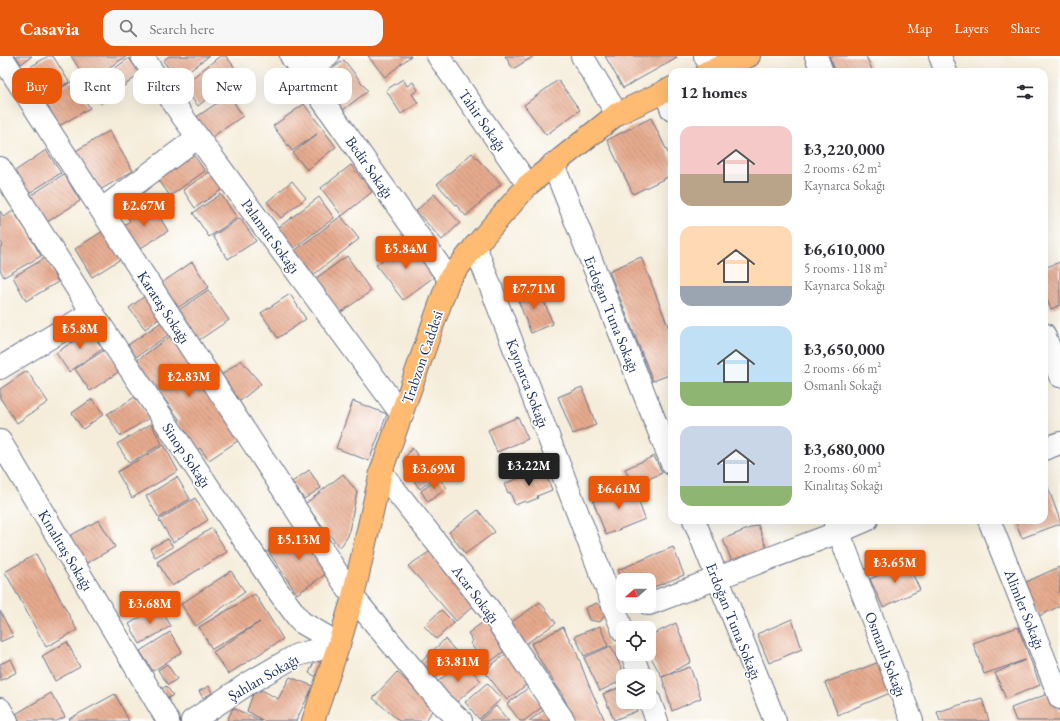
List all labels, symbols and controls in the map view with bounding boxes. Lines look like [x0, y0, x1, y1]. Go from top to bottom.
search box [103, 10, 383, 46]
text: Casavia [20, 16, 79, 41]
icon: search [117, 17, 139, 39]
text: Search here [149, 19, 214, 38]
text: Map [907, 19, 932, 37]
text: Layers [954, 19, 989, 37]
text: Share [1011, 19, 1040, 37]
chip: Buy [12, 68, 62, 104]
chip: Rent [70, 68, 125, 104]
chip: Filters [133, 68, 194, 104]
chip: New [202, 68, 256, 104]
chip: Apartment [264, 68, 352, 104]
text: 12 homes [680, 81, 747, 103]
icon: filters [1014, 81, 1036, 103]
street label: Tahir Sokağı [455, 85, 511, 155]
street label: Bedir Sokağı [342, 132, 398, 202]
text: ₺3,220,000 [804, 138, 885, 160]
icon: home [712, 142, 760, 190]
text: 2 rooms · 62 m² [804, 160, 881, 177]
text: Kaynarca Sokağı [804, 177, 885, 194]
pin: ₺2.67M [111, 193, 177, 227]
street label: Palamut Sokağı [238, 195, 305, 277]
text: ₺2.67M [123, 197, 165, 214]
pin: ₺5.84M [373, 236, 439, 270]
text: ₺6,610,000 [804, 238, 885, 260]
text: ₺5.84M [385, 240, 427, 257]
icon: home [712, 242, 760, 290]
street label: Erdoğan Tuna Sokağı [580, 253, 644, 375]
text: 5 rooms · 118 m² [804, 260, 888, 277]
street label: Karataş Sokağı [133, 267, 195, 347]
pin: ₺7.71M [501, 276, 567, 310]
text: Kaynarca Sokağı [804, 277, 885, 294]
text: ₺7.71M [513, 280, 555, 297]
street label: Trabzon Caddesi [397, 308, 447, 406]
pin: ₺5.8M [52, 316, 108, 350]
text: ₺5.8M [62, 320, 98, 337]
street label: Kaynarca Sokağı [502, 336, 554, 430]
text: ₺3,650,000 [804, 338, 885, 360]
icon: home [712, 342, 760, 390]
text: 2 rooms · 66 m² [804, 360, 881, 377]
pin: ₺2.83M [156, 364, 222, 398]
text: ₺2.83M [168, 368, 210, 385]
text: Osmanlı Sokağı [804, 377, 882, 394]
street label: Sinop Sokağı [158, 419, 216, 491]
text: ₺3,680,000 [804, 438, 885, 460]
icon: home [712, 442, 760, 490]
pin: ₺3.22M [496, 453, 562, 487]
pin: ₺3.69M [401, 456, 467, 490]
text: ₺3.22M [508, 457, 550, 474]
text: ₺3.69M [413, 460, 455, 477]
text: 2 rooms · 60 m² [804, 460, 881, 477]
pin: ₺6.61M [586, 476, 652, 510]
text: Kınalıtaş Sokağı [804, 477, 883, 494]
text: ₺6.61M [598, 480, 640, 497]
street label: Kınalıtaş Sokağı [34, 506, 98, 594]
pin: ₺5.13M [266, 527, 332, 561]
text: ₺5.13M [278, 531, 320, 548]
pin: ₺3.65M [862, 550, 928, 584]
text: ₺3.65M [874, 554, 916, 571]
street label: Acar Sokağı [447, 560, 504, 627]
street label: Erdoğan Tuna Sokağı [702, 560, 766, 682]
street label: Alimler Sokağı [1000, 565, 1050, 652]
north arrow [616, 573, 656, 613]
map controls [616, 573, 656, 709]
pin: ₺3.68M [117, 591, 183, 625]
text: ₺3.68M [129, 595, 171, 612]
street label: Osmanlı Sokağı [861, 609, 911, 699]
button: locate [616, 621, 656, 661]
street label: Şahlan Sokağı [224, 649, 302, 705]
pin: ₺3.81M [425, 649, 491, 683]
text: ₺3.81M [437, 653, 479, 670]
button: layers [616, 669, 656, 709]

